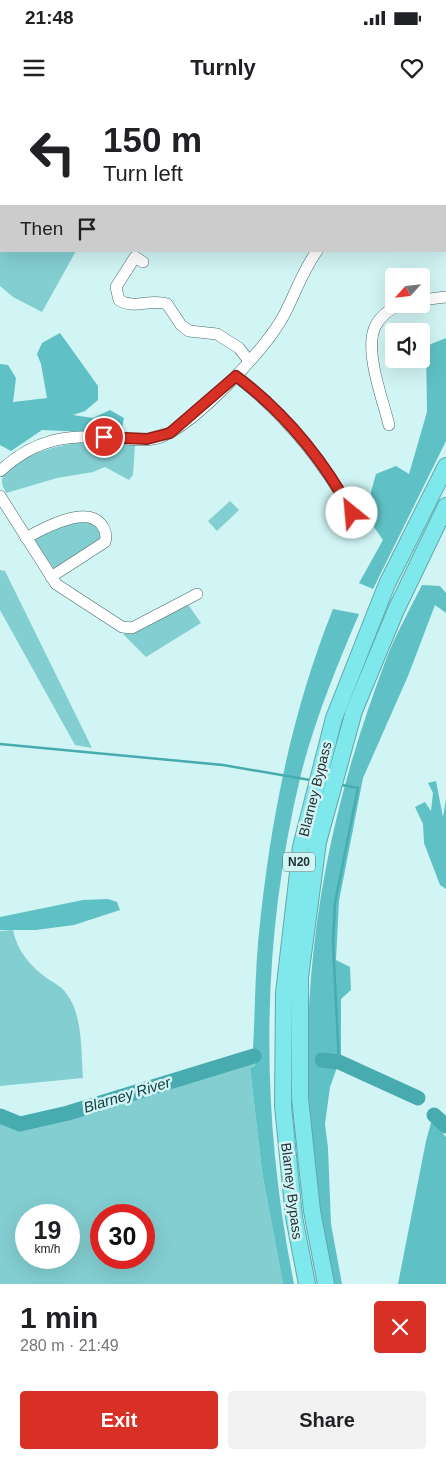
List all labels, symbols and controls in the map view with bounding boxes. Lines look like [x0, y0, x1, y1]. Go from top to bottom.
text: 21:48 [25, 7, 74, 28]
icon: menu [20, 54, 48, 82]
icon: heart [398, 54, 426, 82]
text: Turnly [190, 55, 256, 80]
icon: left [20, 120, 85, 185]
text: 150 m [103, 120, 202, 159]
text: Turn left [103, 161, 183, 186]
icon: arrive [73, 215, 101, 243]
text: Then [20, 218, 63, 239]
north arrow [385, 268, 430, 312]
map controls [385, 268, 430, 368]
button: sound [385, 323, 430, 368]
pin [83, 416, 125, 458]
icon: arrive [90, 423, 118, 451]
position arrow [325, 486, 377, 538]
street label: Blarney Bypass [295, 740, 335, 838]
road number: N20 [283, 852, 315, 872]
water label: Blarney River [81, 1073, 173, 1116]
street label: Blarney Bypass [278, 1142, 306, 1240]
speed limit sign: 30 [90, 1204, 155, 1269]
text: 19 [34, 1216, 61, 1244]
text: km/h [34, 1242, 61, 1256]
text: 1 min [20, 1301, 98, 1334]
button: close [374, 1301, 426, 1353]
text: 280 m · 21:49 [20, 1337, 119, 1354]
button: Exit [20, 1391, 218, 1449]
button: Share [228, 1391, 426, 1449]

